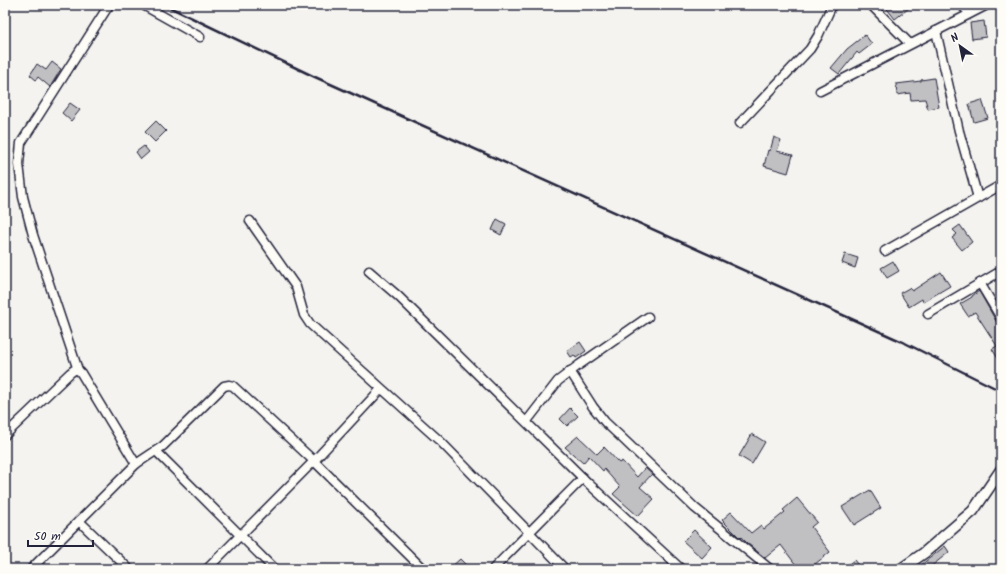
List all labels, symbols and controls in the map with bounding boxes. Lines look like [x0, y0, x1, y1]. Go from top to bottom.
north arrow [940, 26, 980, 66]
text: N [947, 29, 963, 48]
scale bar [28, 522, 93, 548]
text: 50 m [34, 527, 61, 546]

